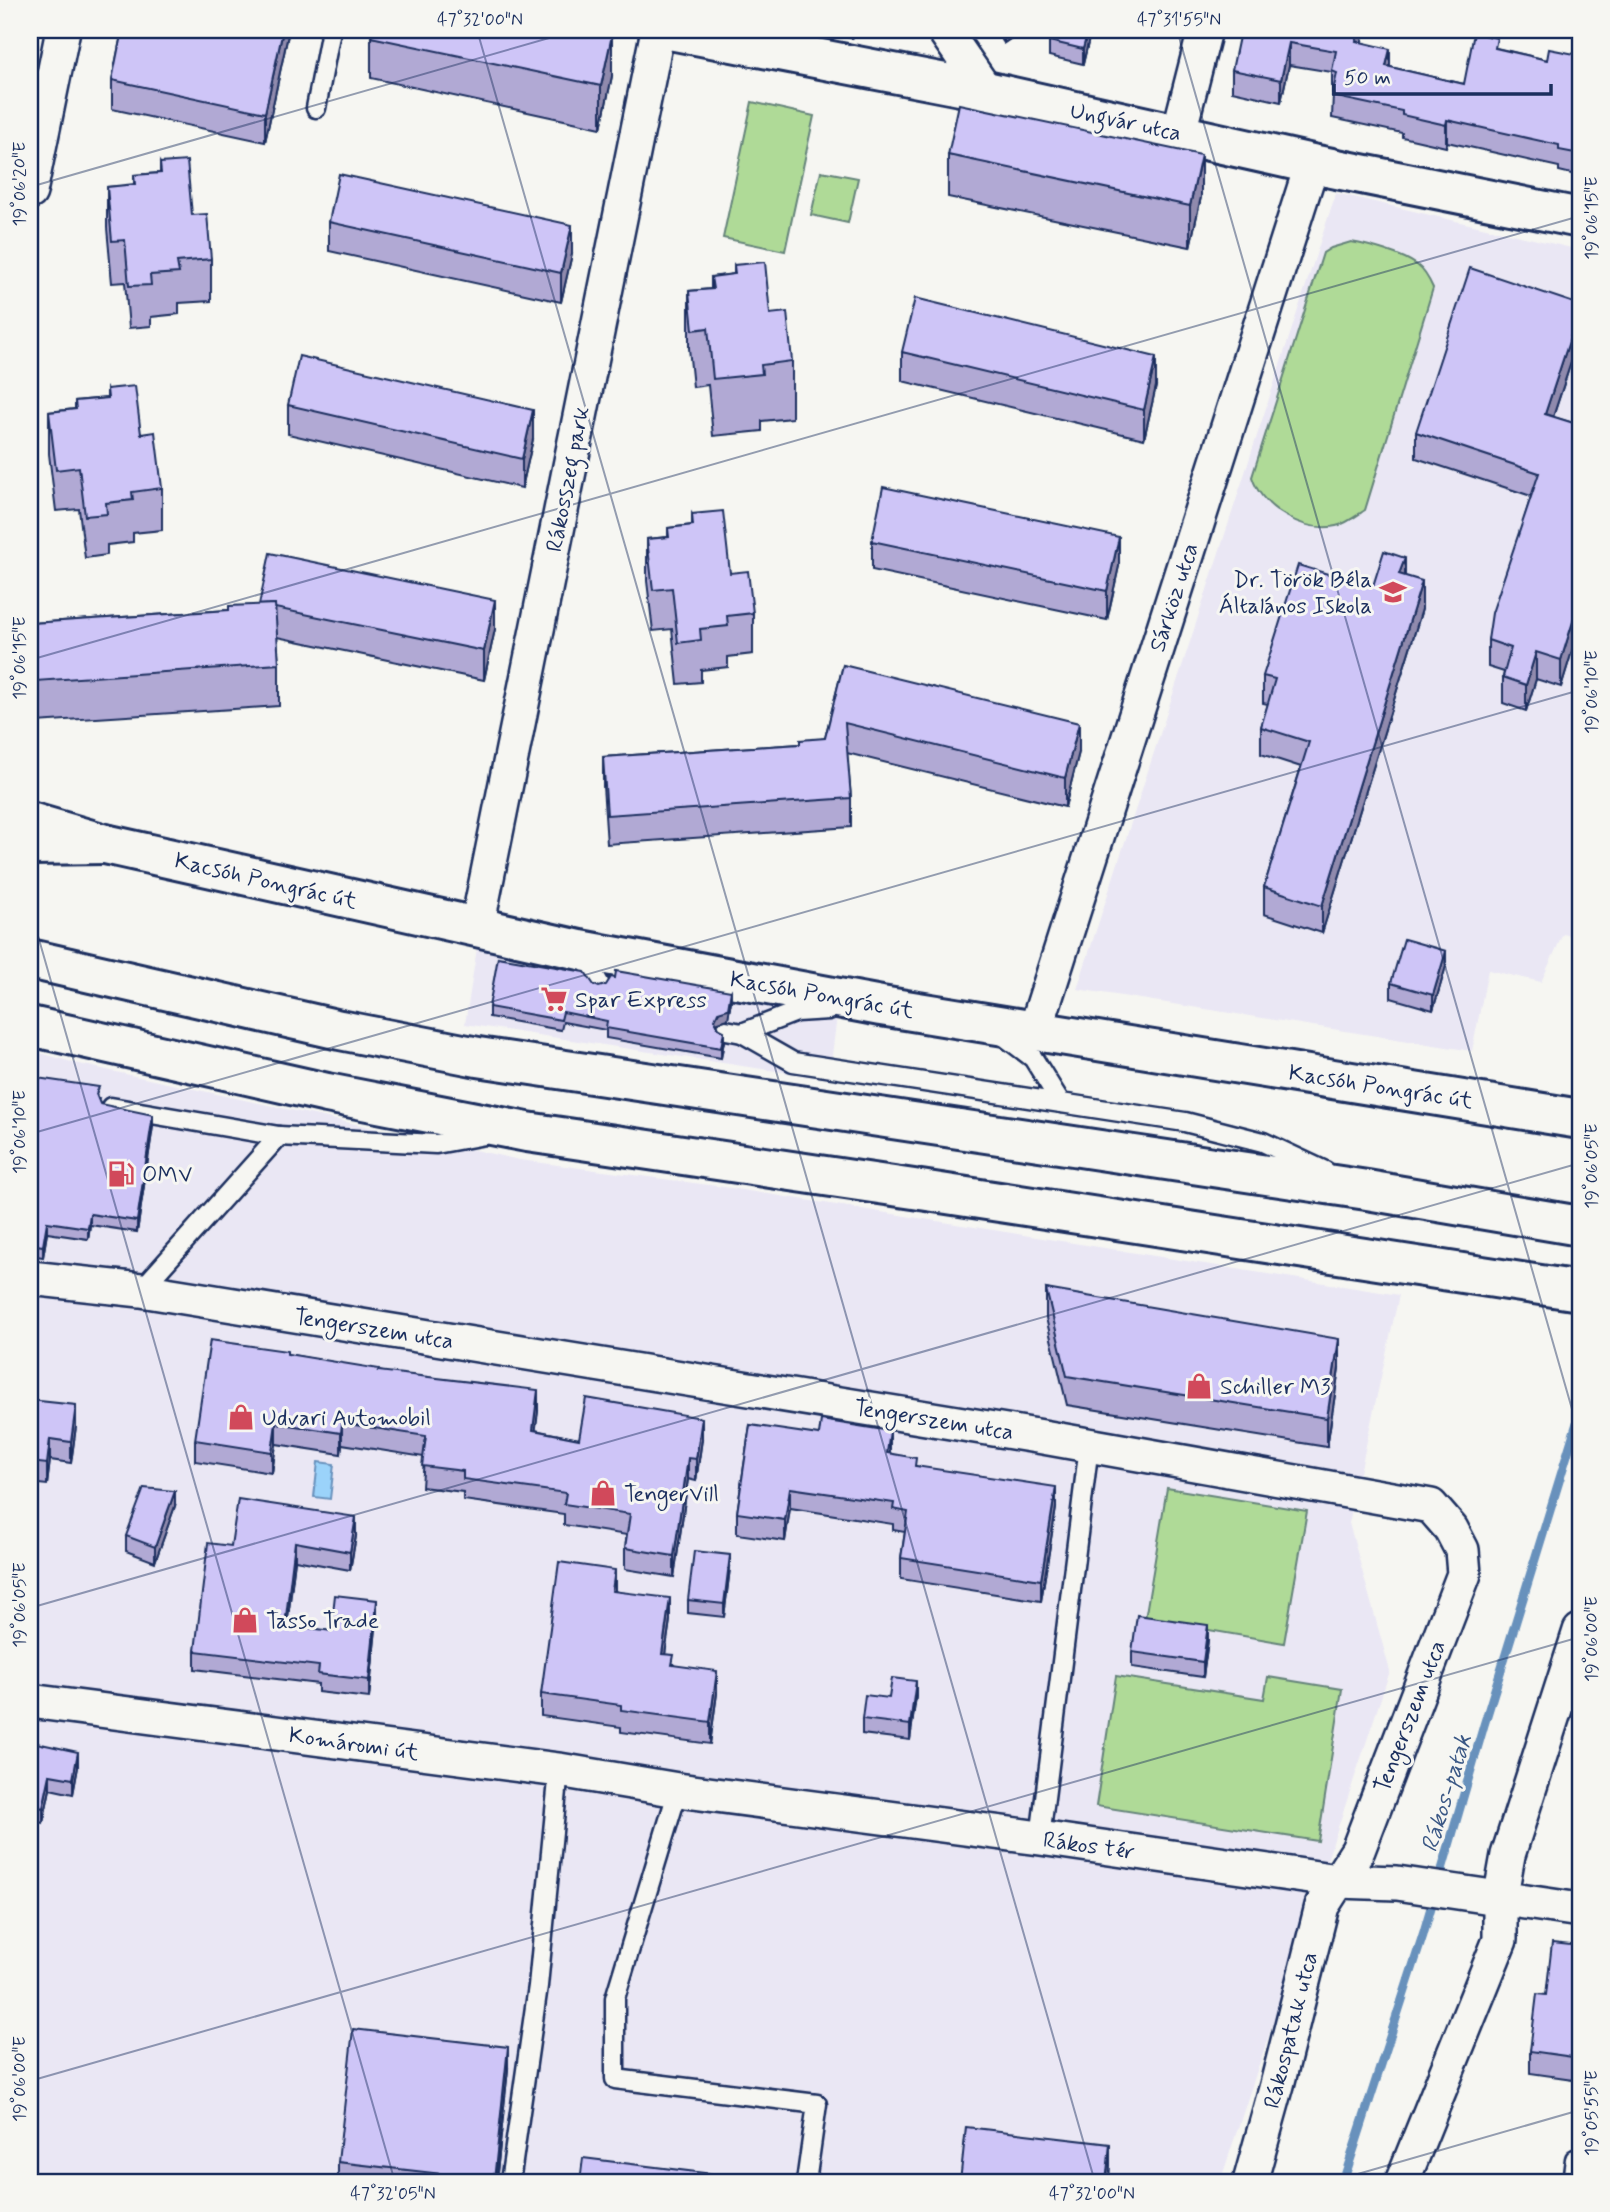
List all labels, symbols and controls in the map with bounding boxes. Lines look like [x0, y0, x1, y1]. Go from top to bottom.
text: 47°32'00"N [437, 8, 523, 32]
text: 47°31'55"N [1137, 8, 1221, 32]
scale bar [1334, 52, 1550, 96]
text: 50 m [1344, 64, 1391, 92]
street label: Ungvár utca [1067, 97, 1184, 151]
text: 19°06'20"E [8, 142, 32, 226]
text: 19°06'15"E [1580, 176, 1604, 260]
street label: Rákosszeg park [540, 404, 600, 555]
street label: Sárköz utca [1143, 539, 1207, 656]
place label: Dr. Török Béla Általános Iskola [1219, 566, 1372, 622]
school or university icon: Dr. Török Béla Általános Iskola [1378, 577, 1408, 607]
text: 19°06'15"E [8, 616, 32, 700]
text: 19°06'10"E [1580, 650, 1604, 734]
street label: Kacsóh Pongrác út [172, 846, 360, 918]
street label: Kacsóh Pongrác út [727, 965, 916, 1027]
supermarket icon: Spar Express [539, 984, 569, 1014]
place label: Spar Express [575, 986, 707, 1016]
street label: Kacsóh Pongrác út [1286, 1059, 1475, 1117]
text: 19°06'10"E [8, 1090, 32, 1174]
text: 19°06'05"E [1580, 1123, 1604, 1209]
fuel station icon: OMV [106, 1159, 136, 1189]
place label: OMV [142, 1161, 192, 1191]
street label: Tengerszem utca [291, 1303, 456, 1359]
shop icon: Schiller M3 [1184, 1371, 1214, 1401]
place label: Schiller M3 [1220, 1373, 1331, 1403]
street label: Tengerszem utca [851, 1394, 1016, 1450]
shop icon: Udvari Automobil [226, 1402, 256, 1432]
place label: Udvari Automobil [262, 1404, 431, 1434]
shop icon: TengerVill [588, 1478, 618, 1508]
place label: TengerVill [624, 1480, 719, 1512]
text: 19°06'05"E [8, 1562, 32, 1648]
text: 19°06'00"E [1580, 1596, 1604, 1682]
shop icon: Tasso Trade [230, 1605, 260, 1635]
place label: Tasso Trade [266, 1607, 379, 1637]
street label: Tengerszem utca [1368, 1636, 1456, 1798]
street label: Komáromi út [287, 1721, 421, 1769]
water label: Rákos-patak [1415, 1731, 1480, 1856]
street label: Rákos tér [1041, 1826, 1137, 1868]
street label: Rákospatak utca [1258, 1949, 1326, 2112]
text: 19°06'00"E [8, 2036, 32, 2122]
text: 19°05'55"E [1580, 2070, 1604, 2156]
text: 47°32'05"N [350, 2182, 436, 2206]
text: 47°32'00"N [1049, 2182, 1135, 2206]

